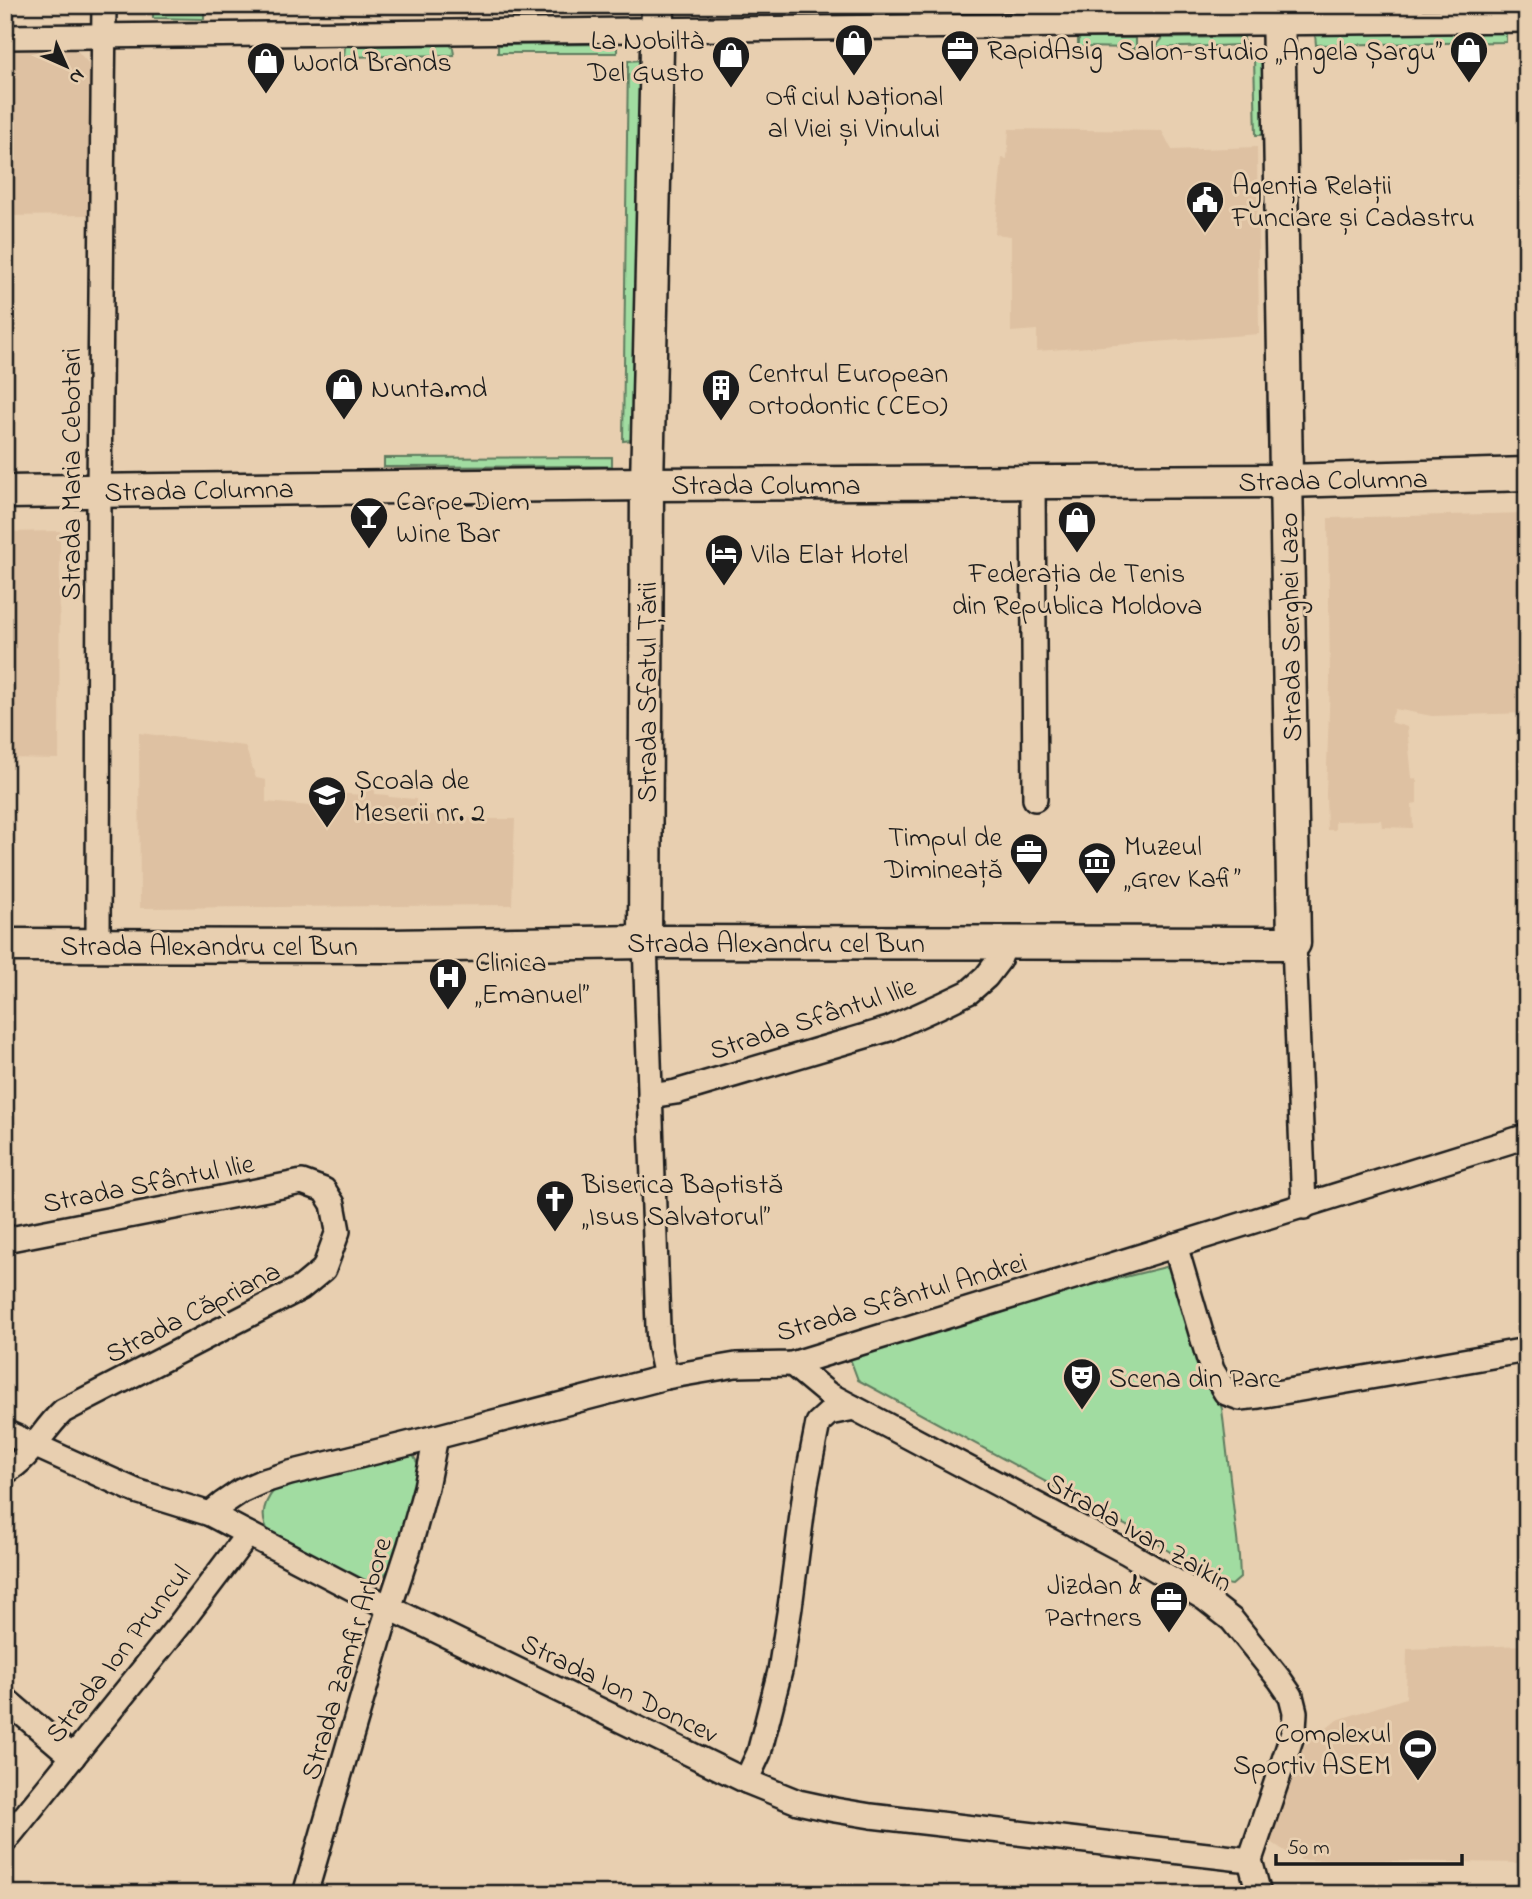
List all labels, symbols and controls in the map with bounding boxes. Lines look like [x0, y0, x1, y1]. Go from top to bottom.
place label: La Nobiltà Del Gusto [586, 22, 704, 95]
shop icon: Oficiul Național al Viei și Vinului [833, 22, 875, 77]
office icon: RapidAsig [939, 28, 981, 83]
shop icon: Salon-studio „Angela Șargu” [1448, 29, 1490, 84]
north arrow [32, 32, 102, 102]
place label: RapidAsig [987, 32, 1103, 73]
place label: Salon-studio „Angela Șargu” [1117, 33, 1442, 74]
shop icon: La Nobiltà Del Gusto [710, 34, 752, 89]
shop icon: World Brands [245, 40, 287, 95]
place label: World Brands [293, 44, 452, 85]
text: N [62, 62, 90, 90]
place label: Oficiul Național al Viei și Vinului [765, 78, 943, 151]
place label: Agenția Relații Funciare și Cadastru [1231, 167, 1475, 240]
public building icon: Agenția Relații Funciare și Cadastru [1184, 179, 1226, 234]
street label: Strada Maria Cebotari [53, 348, 94, 600]
place label: Centrul European Ortodontic (CEO) [748, 355, 948, 428]
shop icon: Nunta.md [323, 366, 365, 421]
building icon: Centrul European Ortodontic (CEO) [700, 367, 742, 422]
place label: Nunta.md [371, 370, 488, 411]
street label: Strada Columna [1238, 460, 1428, 505]
street label: Strada Columna [671, 467, 861, 508]
street label: Strada Columna [104, 470, 294, 515]
place label: Carpe Diem Wine Bar [396, 483, 530, 556]
bar icon: Carpe Diem Wine Bar [348, 495, 390, 550]
shop icon: Federația de Tenis din Republica Moldova [1056, 499, 1098, 554]
street label: Strada Serghei Lazo [1270, 512, 1315, 742]
hotel icon: Vila Elat Hotel [703, 532, 745, 587]
place label: Vila Elat Hotel [750, 536, 908, 577]
place label: Federația de Tenis din Republica Moldova [952, 555, 1202, 628]
street label: Strada Sfatul Țării [629, 581, 670, 803]
place label: Școala de Meserii nr. 2 [354, 762, 485, 835]
school or university icon: Școala de Meserii nr. 2 [306, 774, 348, 829]
place label: Timpul de Dimineață [884, 819, 1002, 892]
place label: Muzeul „Grev Kafi” [1124, 828, 1241, 901]
office icon: Timpul de Dimineață [1008, 831, 1050, 886]
museum icon: Muzeul „Grev Kafi” [1076, 840, 1118, 895]
street label: Strada Alexandru cel Bun [627, 925, 925, 966]
street label: Strada Alexandru cel Bun [60, 928, 358, 969]
place label: Clinica „Emanuel” [475, 944, 589, 1017]
hospital icon: Clinica „Emanuel” [427, 956, 469, 1011]
street label: Strada Sfântul Ilie [705, 967, 922, 1073]
street label: Strada Sfântul Ilie [39, 1145, 258, 1226]
place label: Biserica Baptistă „Isus Salvatorul” [581, 1166, 782, 1239]
church icon: Biserica Baptistă „Isus Salvatorul” [534, 1178, 576, 1233]
street label: Strada Sfântul Andrei [772, 1244, 1032, 1355]
street label: Strada Căpriana [99, 1252, 288, 1376]
theatre icon: Scena din Parc [1061, 1356, 1103, 1411]
place label: Scena din Parc [1109, 1360, 1281, 1401]
street label: Strada Ivan Zaikin [1037, 1464, 1239, 1604]
street label: Strada Zamfir Arbore [292, 1532, 405, 1786]
street label: Strada Ion Pruncul [37, 1557, 203, 1753]
place label: Jizdan & Partners [1045, 1567, 1142, 1640]
office icon: Jizdan & Partners [1148, 1579, 1190, 1634]
street label: Strada Ion Doncev [513, 1624, 725, 1756]
place label: Complexul Sportiv ASEM [1233, 1715, 1391, 1788]
sports icon: Complexul Sportiv ASEM [1397, 1727, 1439, 1782]
scale bar [1276, 1822, 1462, 1866]
text: 50 m [1287, 1834, 1330, 1864]

